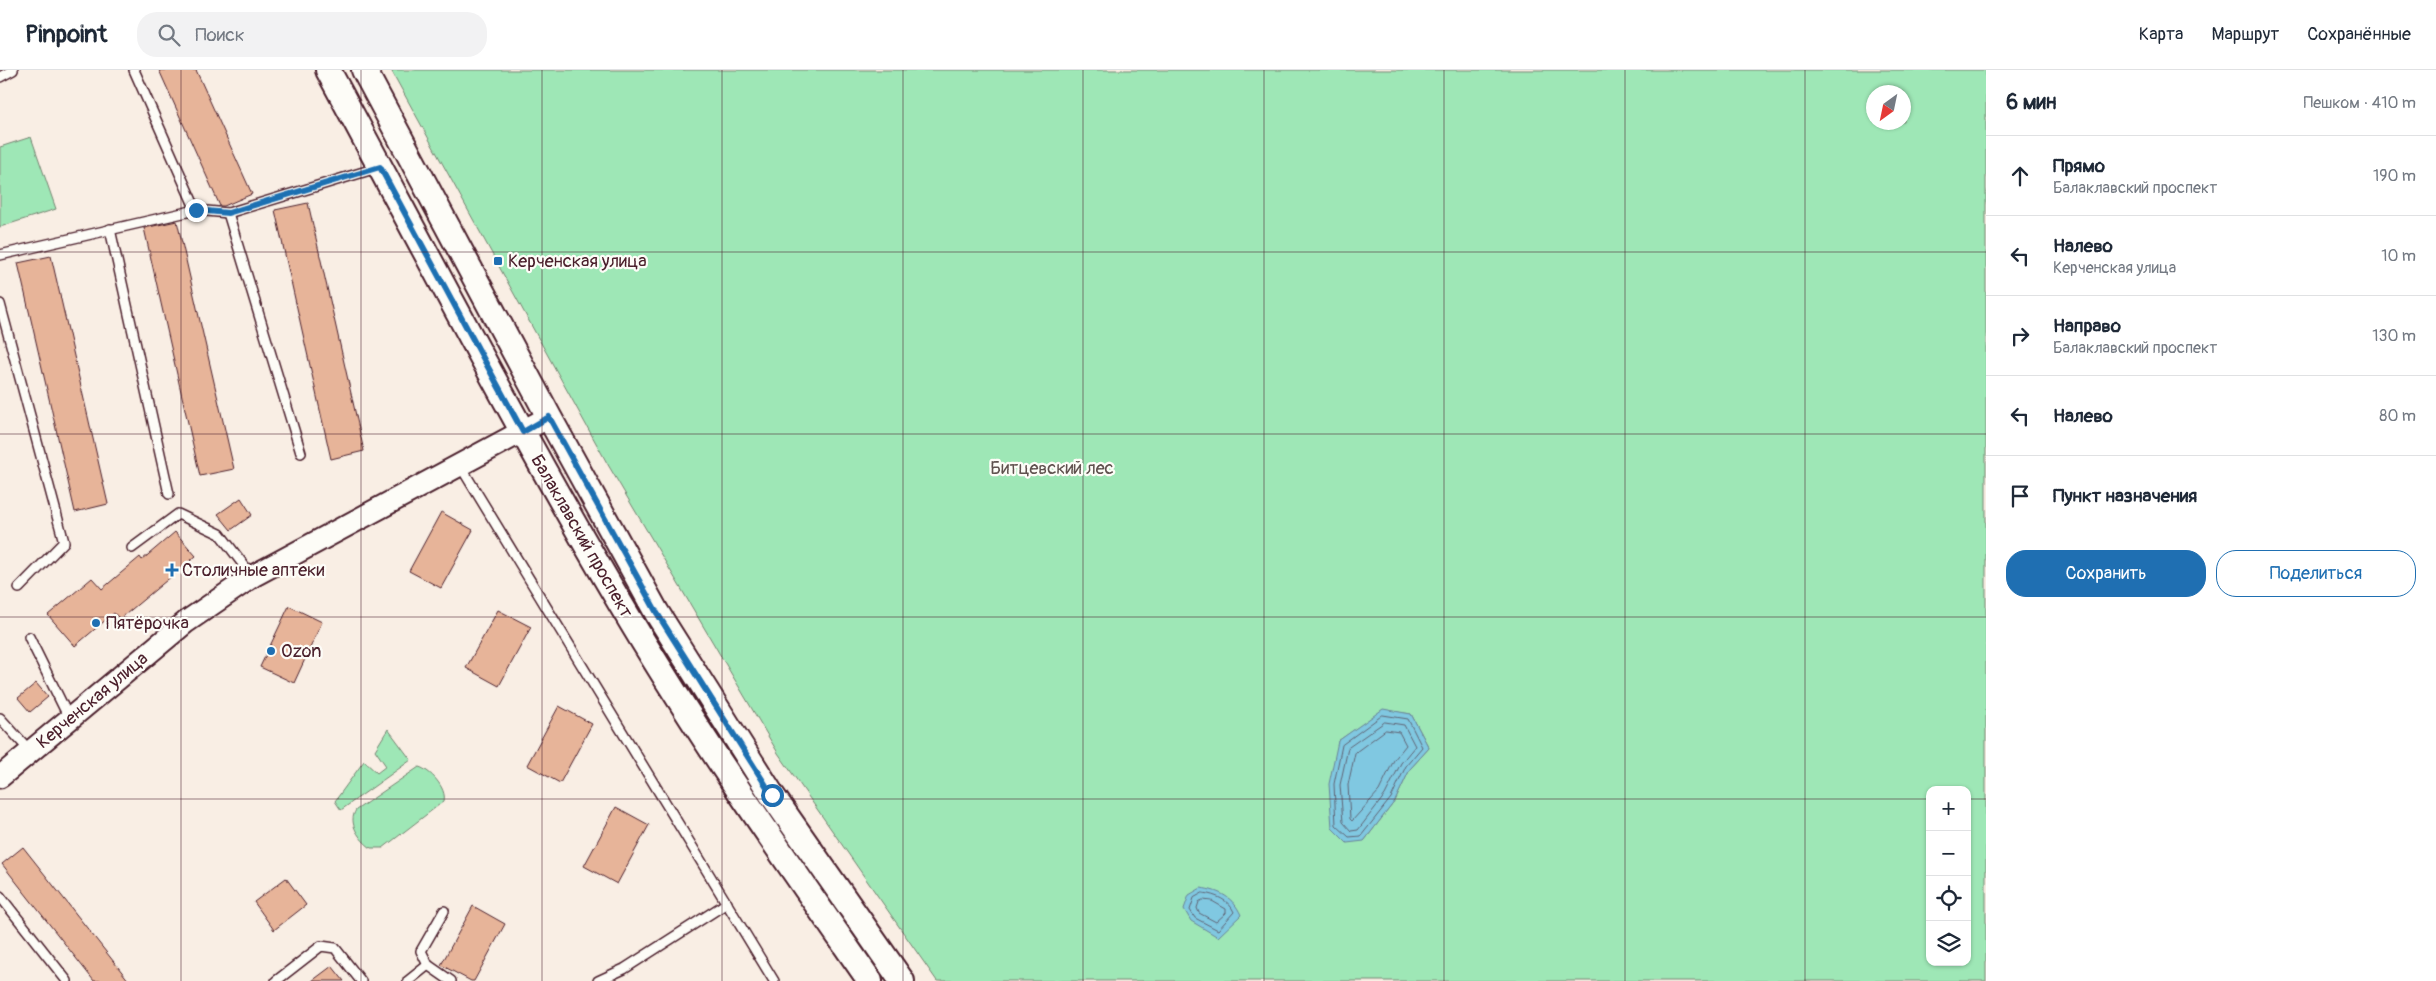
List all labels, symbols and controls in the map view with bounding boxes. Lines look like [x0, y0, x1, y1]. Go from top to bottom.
search box [137, 12, 487, 57]
text: Pinpoint [25, 20, 107, 49]
icon: search [155, 21, 183, 49]
text: Поиск [195, 23, 245, 47]
text: Карта [2139, 23, 2183, 46]
text: Маршрут [2211, 23, 2279, 46]
text: Сохранённые [2307, 23, 2411, 46]
north arrow [1866, 85, 1911, 130]
text: 6 мин [2006, 89, 2056, 116]
text: Пешком · 410 m [2304, 93, 2416, 113]
text: Прямо [2053, 154, 2105, 178]
icon: ahead [2006, 162, 2034, 190]
text: 190 m [2373, 166, 2416, 186]
text: Балаклавский проспект [2053, 178, 2217, 198]
route end [185, 199, 208, 222]
text: Налево [2053, 234, 2113, 258]
icon: left [2006, 242, 2034, 270]
text: 10 m [2381, 246, 2416, 266]
place label: Керченская улица [508, 250, 647, 273]
marker: Керченская улица [492, 255, 504, 267]
text: Керченская улица [2053, 258, 2176, 278]
text: Направо [2053, 314, 2121, 338]
icon: right [2006, 322, 2034, 350]
text: 130 m [2372, 326, 2416, 346]
text: Балаклавский проспект [2053, 338, 2217, 358]
icon: left [2006, 402, 2034, 430]
text: Налево [2053, 404, 2113, 428]
text: 80 m [2379, 406, 2416, 426]
street label: Балаклавский проспект [525, 450, 638, 622]
park label: Битцевский лес [990, 457, 1114, 480]
icon: arrive [2006, 482, 2034, 510]
text: Пункт назначения [2053, 484, 2197, 508]
button: Сохранить [2006, 550, 2206, 597]
button: Поделиться [2216, 550, 2416, 597]
place label: Столичные аптеки [182, 559, 324, 582]
marker: Столичные аптеки [166, 564, 178, 576]
place label: Пятёрочка [106, 612, 189, 635]
marker: Пятёрочка [90, 617, 102, 629]
place label: Ozon [281, 640, 321, 663]
marker: Ozon [265, 645, 277, 657]
street label: Керченская улица [32, 647, 153, 754]
route start [761, 784, 784, 807]
map controls [1926, 786, 1971, 966]
button: + [1926, 786, 1971, 831]
button: − [1926, 831, 1971, 876]
button: locate [1926, 876, 1971, 921]
button: layers [1926, 921, 1971, 966]

